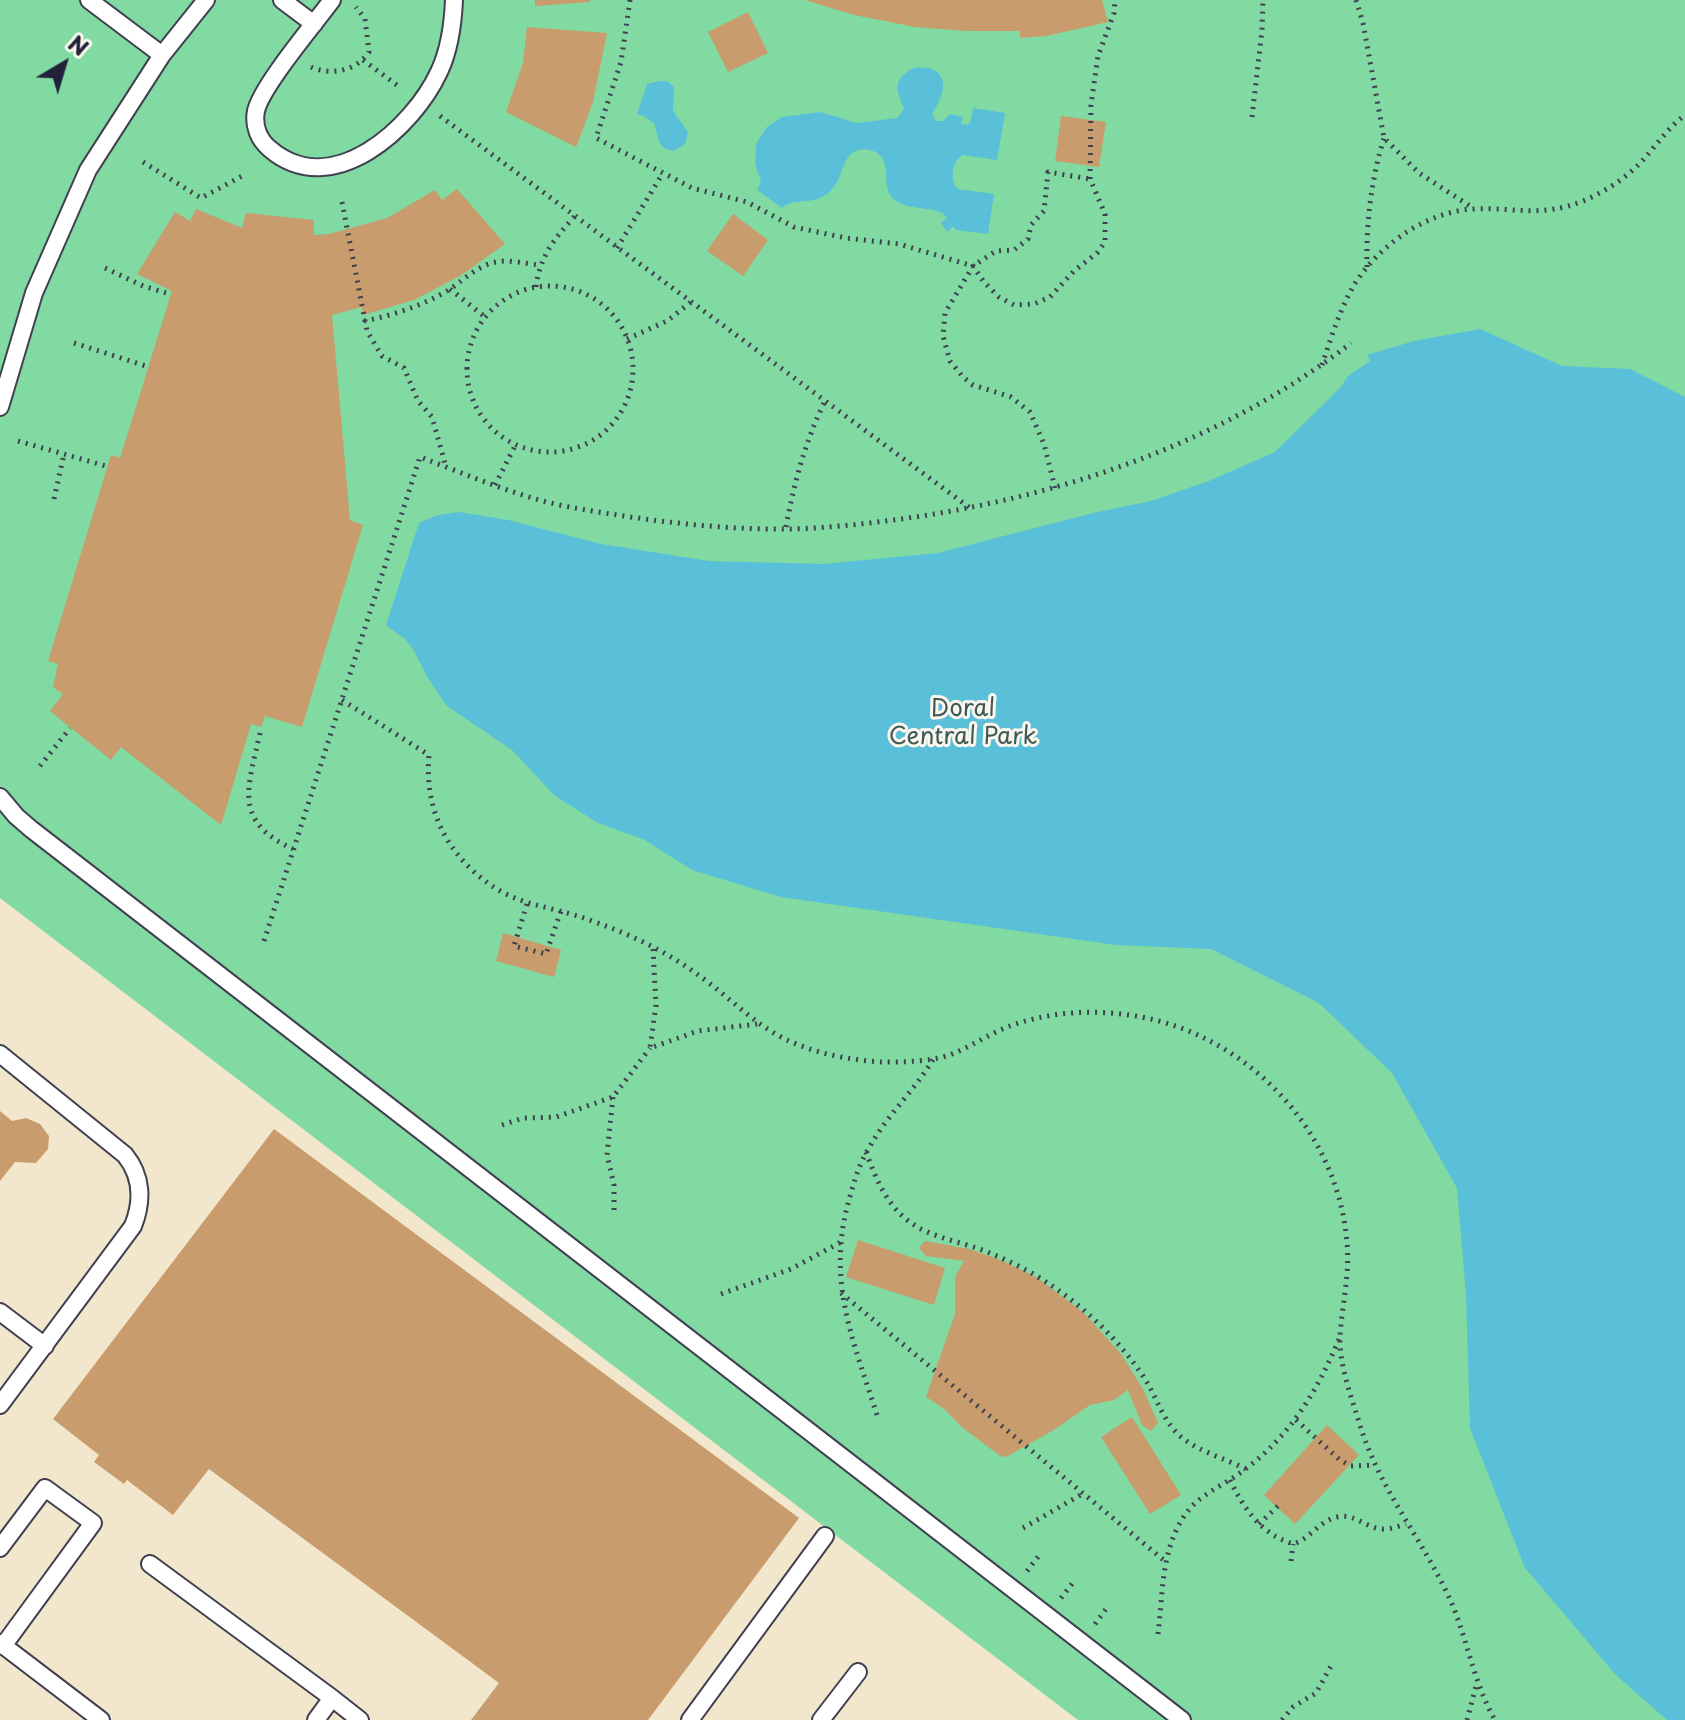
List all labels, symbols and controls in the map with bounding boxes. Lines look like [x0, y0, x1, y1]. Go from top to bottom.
north arrow [24, 24, 104, 104]
text: N [62, 26, 96, 63]
park label: Doral Central Park [889, 695, 1037, 751]

